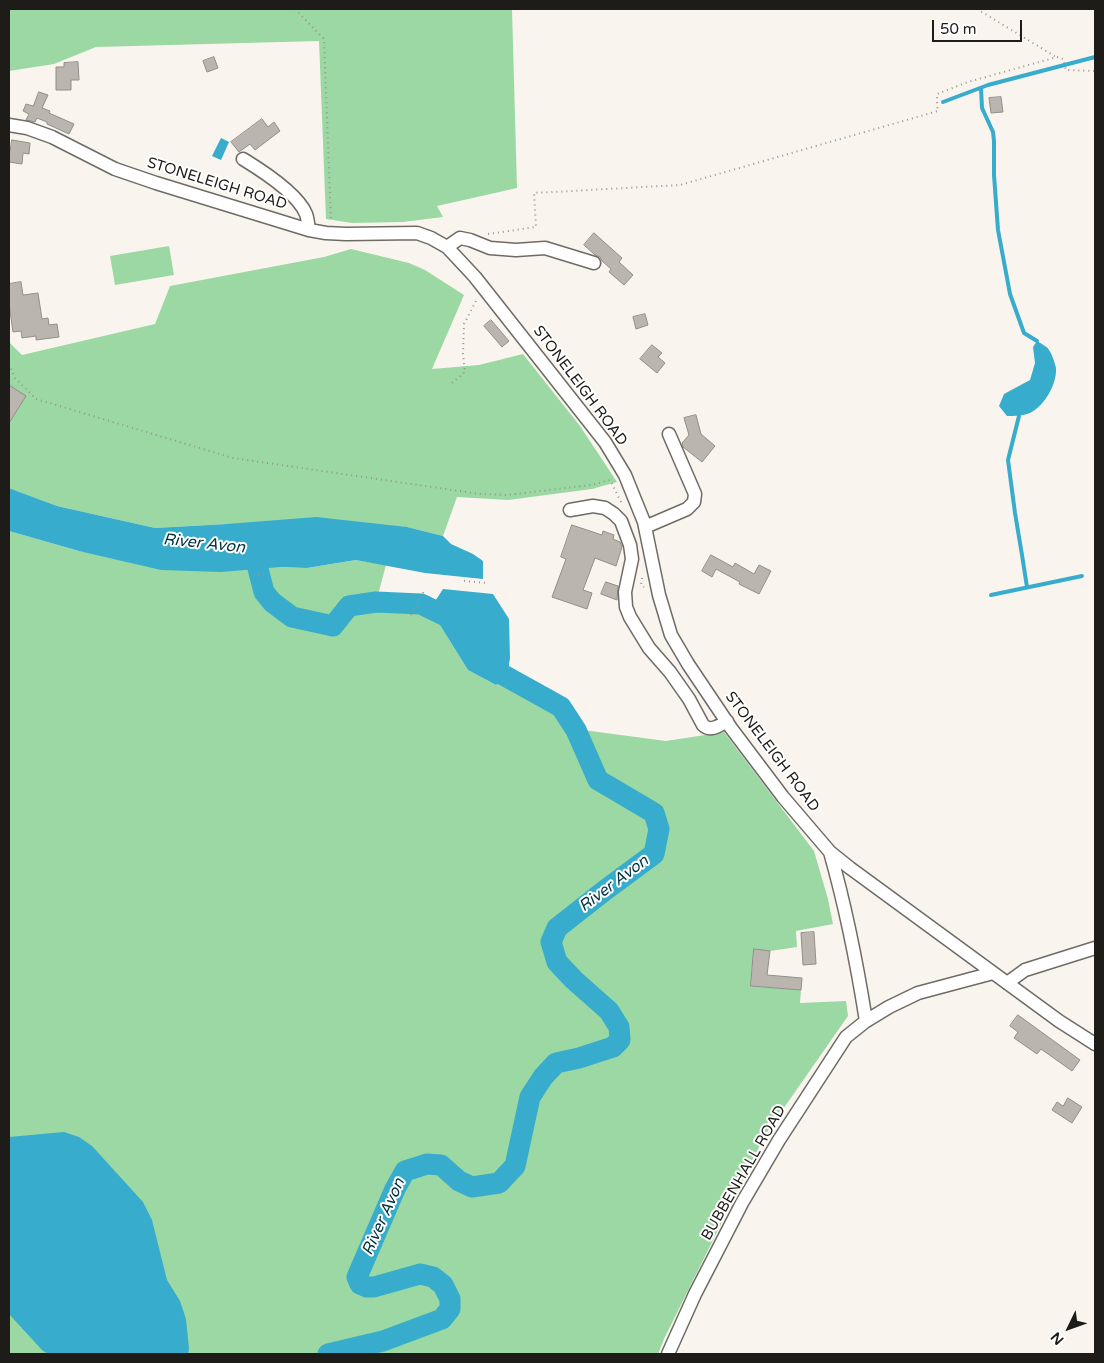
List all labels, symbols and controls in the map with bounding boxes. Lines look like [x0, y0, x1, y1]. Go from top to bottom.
scale bar [934, 10, 1024, 42]
text: 50 m [940, 20, 977, 38]
street label: STONELEIGH ROAD [145, 154, 289, 214]
street label: STONELEIGH ROAD [529, 323, 631, 449]
water label: River Avon [162, 530, 246, 558]
street label: STONELEIGH ROAD [721, 689, 823, 815]
water label: River Avon [575, 852, 653, 916]
street label: BUBBENHALL ROAD [698, 1102, 790, 1244]
water label: River Avon [358, 1176, 410, 1258]
north arrow [1044, 1303, 1094, 1353]
text: N [1047, 1329, 1068, 1348]

